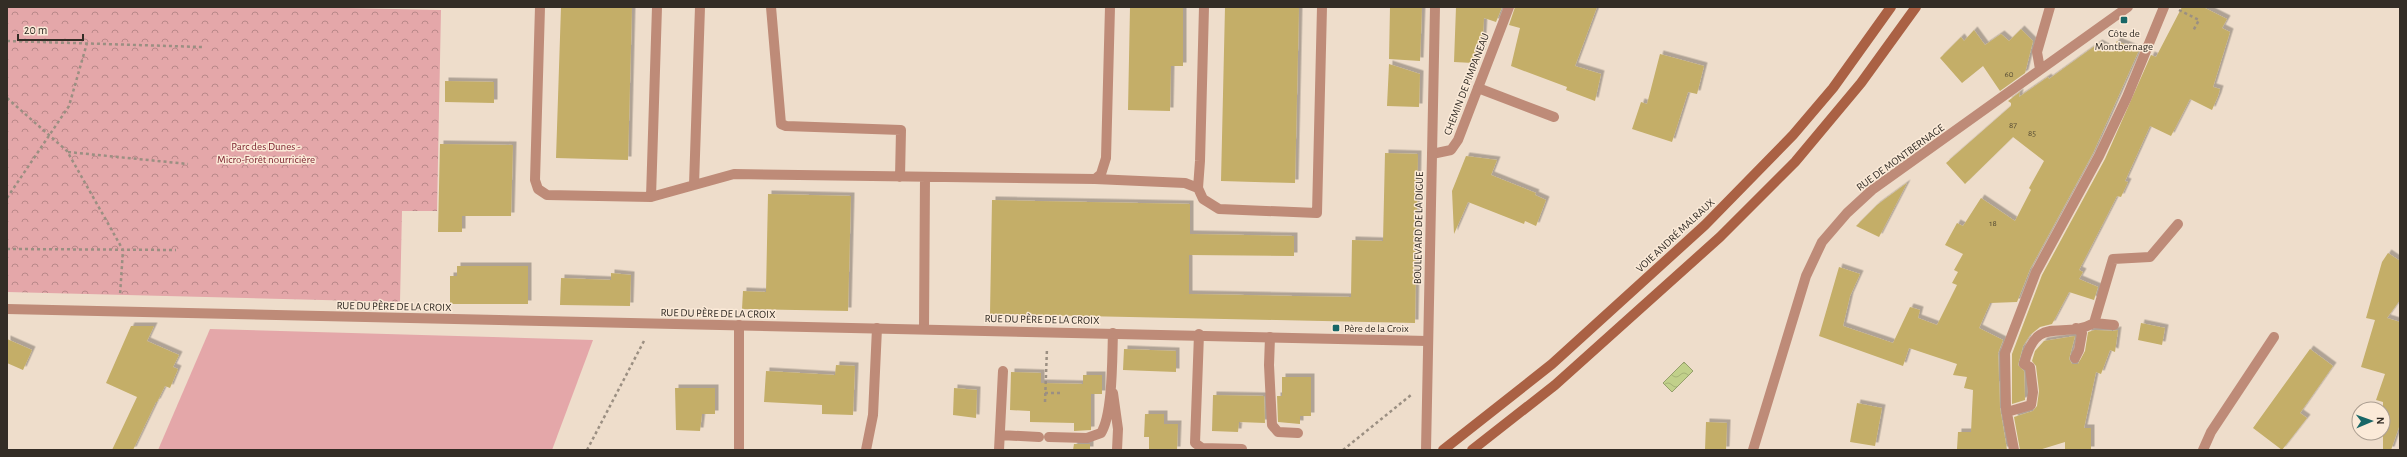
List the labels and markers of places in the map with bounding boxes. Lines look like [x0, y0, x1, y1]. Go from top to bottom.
marker: Côte de Montbernage [2119, 15, 2129, 25]
place label: Côte de Montbernage [2095, 28, 2153, 52]
marker: Père de la Croix [1331, 323, 1341, 333]
place label: Père de la Croix [1344, 323, 1409, 334]

